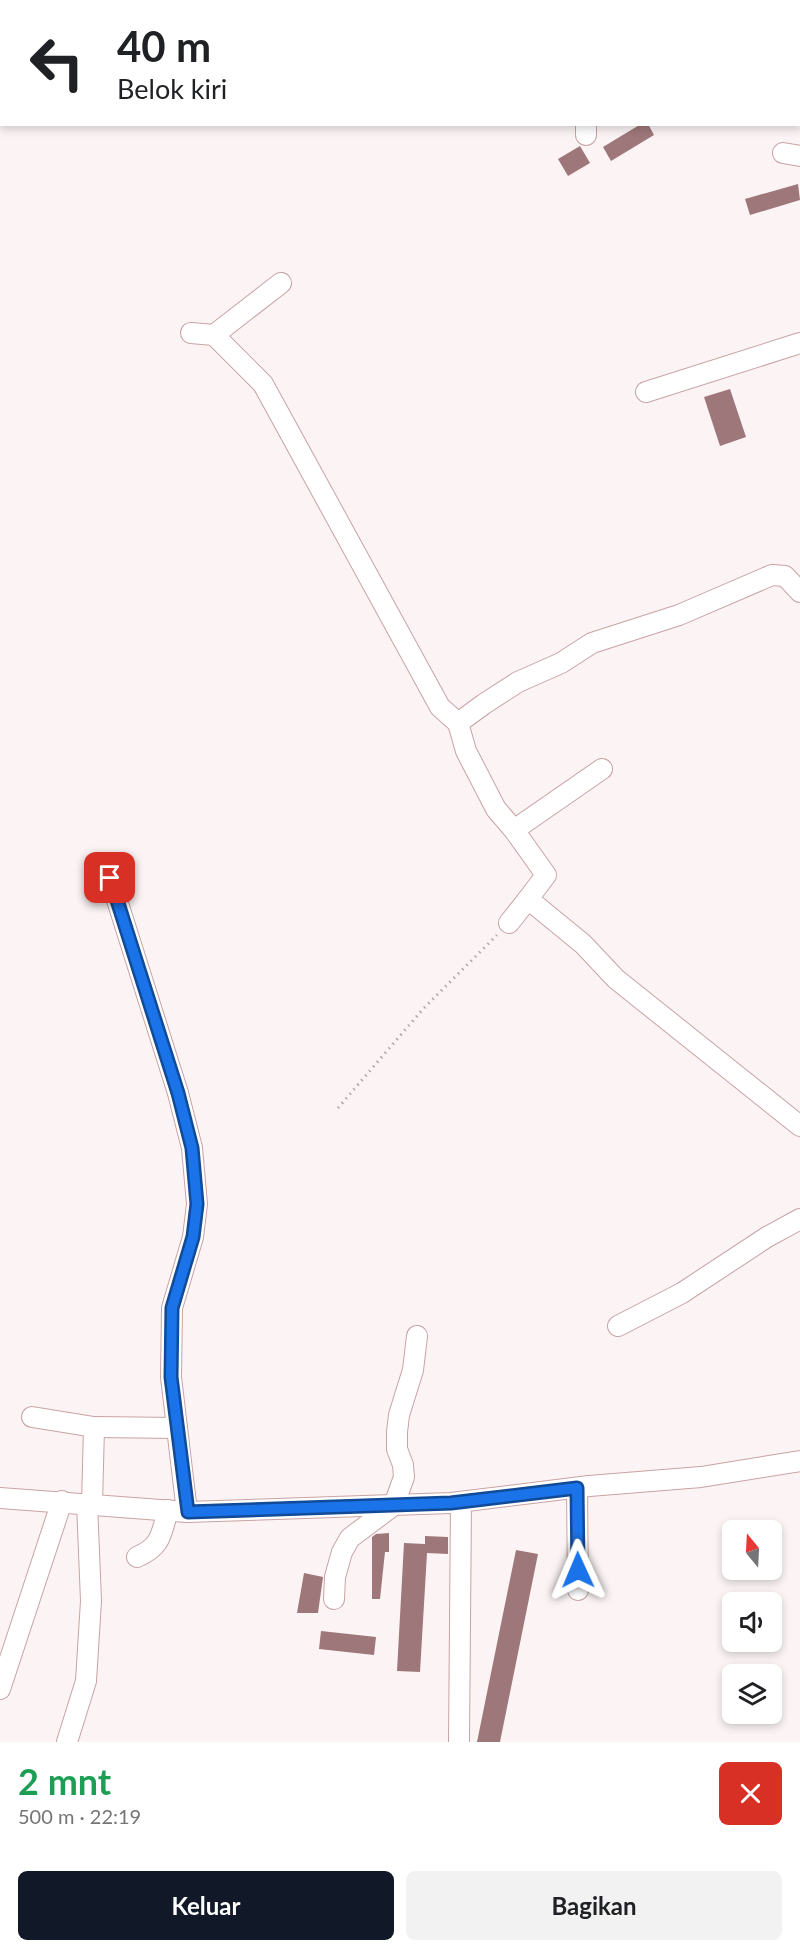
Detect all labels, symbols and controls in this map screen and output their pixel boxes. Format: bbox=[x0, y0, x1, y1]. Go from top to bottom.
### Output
text: 40 m bbox=[117, 21, 211, 71]
icon: left bbox=[18, 24, 96, 102]
text: Belok kiri bbox=[117, 72, 227, 105]
pin bbox=[84, 852, 135, 903]
icon: arrive bbox=[93, 861, 126, 894]
north arrow bbox=[722, 1520, 782, 1580]
map controls bbox=[722, 1520, 782, 1724]
position arrow bbox=[546, 1538, 610, 1602]
button: sound bbox=[722, 1592, 782, 1652]
button: layers bbox=[722, 1664, 782, 1724]
text: 2 mnt bbox=[18, 1759, 111, 1803]
button: close bbox=[719, 1762, 782, 1825]
text: 500 m · 22:19 bbox=[18, 1804, 141, 1828]
button: Keluar bbox=[18, 1871, 394, 1940]
button: Bagikan bbox=[406, 1871, 782, 1940]

